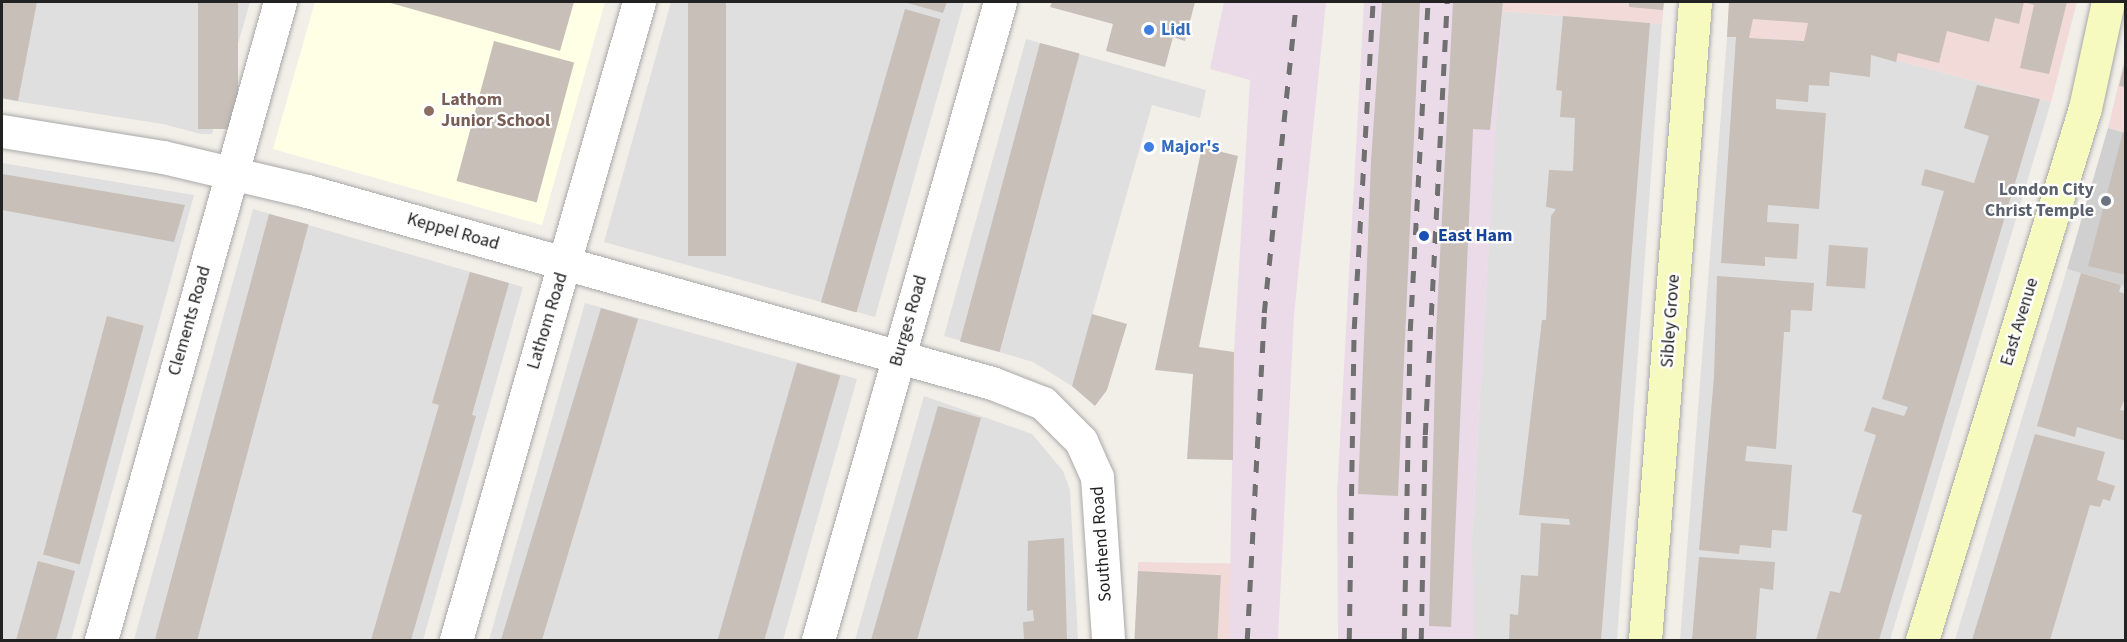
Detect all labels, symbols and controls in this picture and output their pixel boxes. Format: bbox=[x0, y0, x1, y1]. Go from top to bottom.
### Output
place label: Lidl bbox=[1161, 19, 1191, 41]
marker: Lidl bbox=[1142, 23, 1156, 37]
place label: Lathom Junior School bbox=[441, 90, 550, 132]
marker: Lathom Junior School bbox=[422, 104, 436, 118]
place label: Major's bbox=[1161, 136, 1219, 158]
marker: Major's bbox=[1142, 140, 1156, 154]
place label: London City Christ Temple bbox=[1985, 180, 2094, 222]
marker: London City Christ Temple bbox=[2099, 194, 2113, 208]
street label: Keppel Road bbox=[404, 209, 502, 255]
place label: East Ham bbox=[1438, 225, 1513, 247]
marker: East Ham bbox=[1415, 227, 1433, 245]
street label: Clements Road bbox=[164, 264, 216, 378]
street label: Lathom Road bbox=[523, 270, 573, 372]
street label: Burges Road bbox=[886, 273, 932, 369]
street label: Sibley Grove bbox=[1657, 273, 1685, 369]
street label: East Avenue bbox=[1996, 275, 2044, 369]
street label: Southend Road bbox=[1087, 485, 1117, 603]

